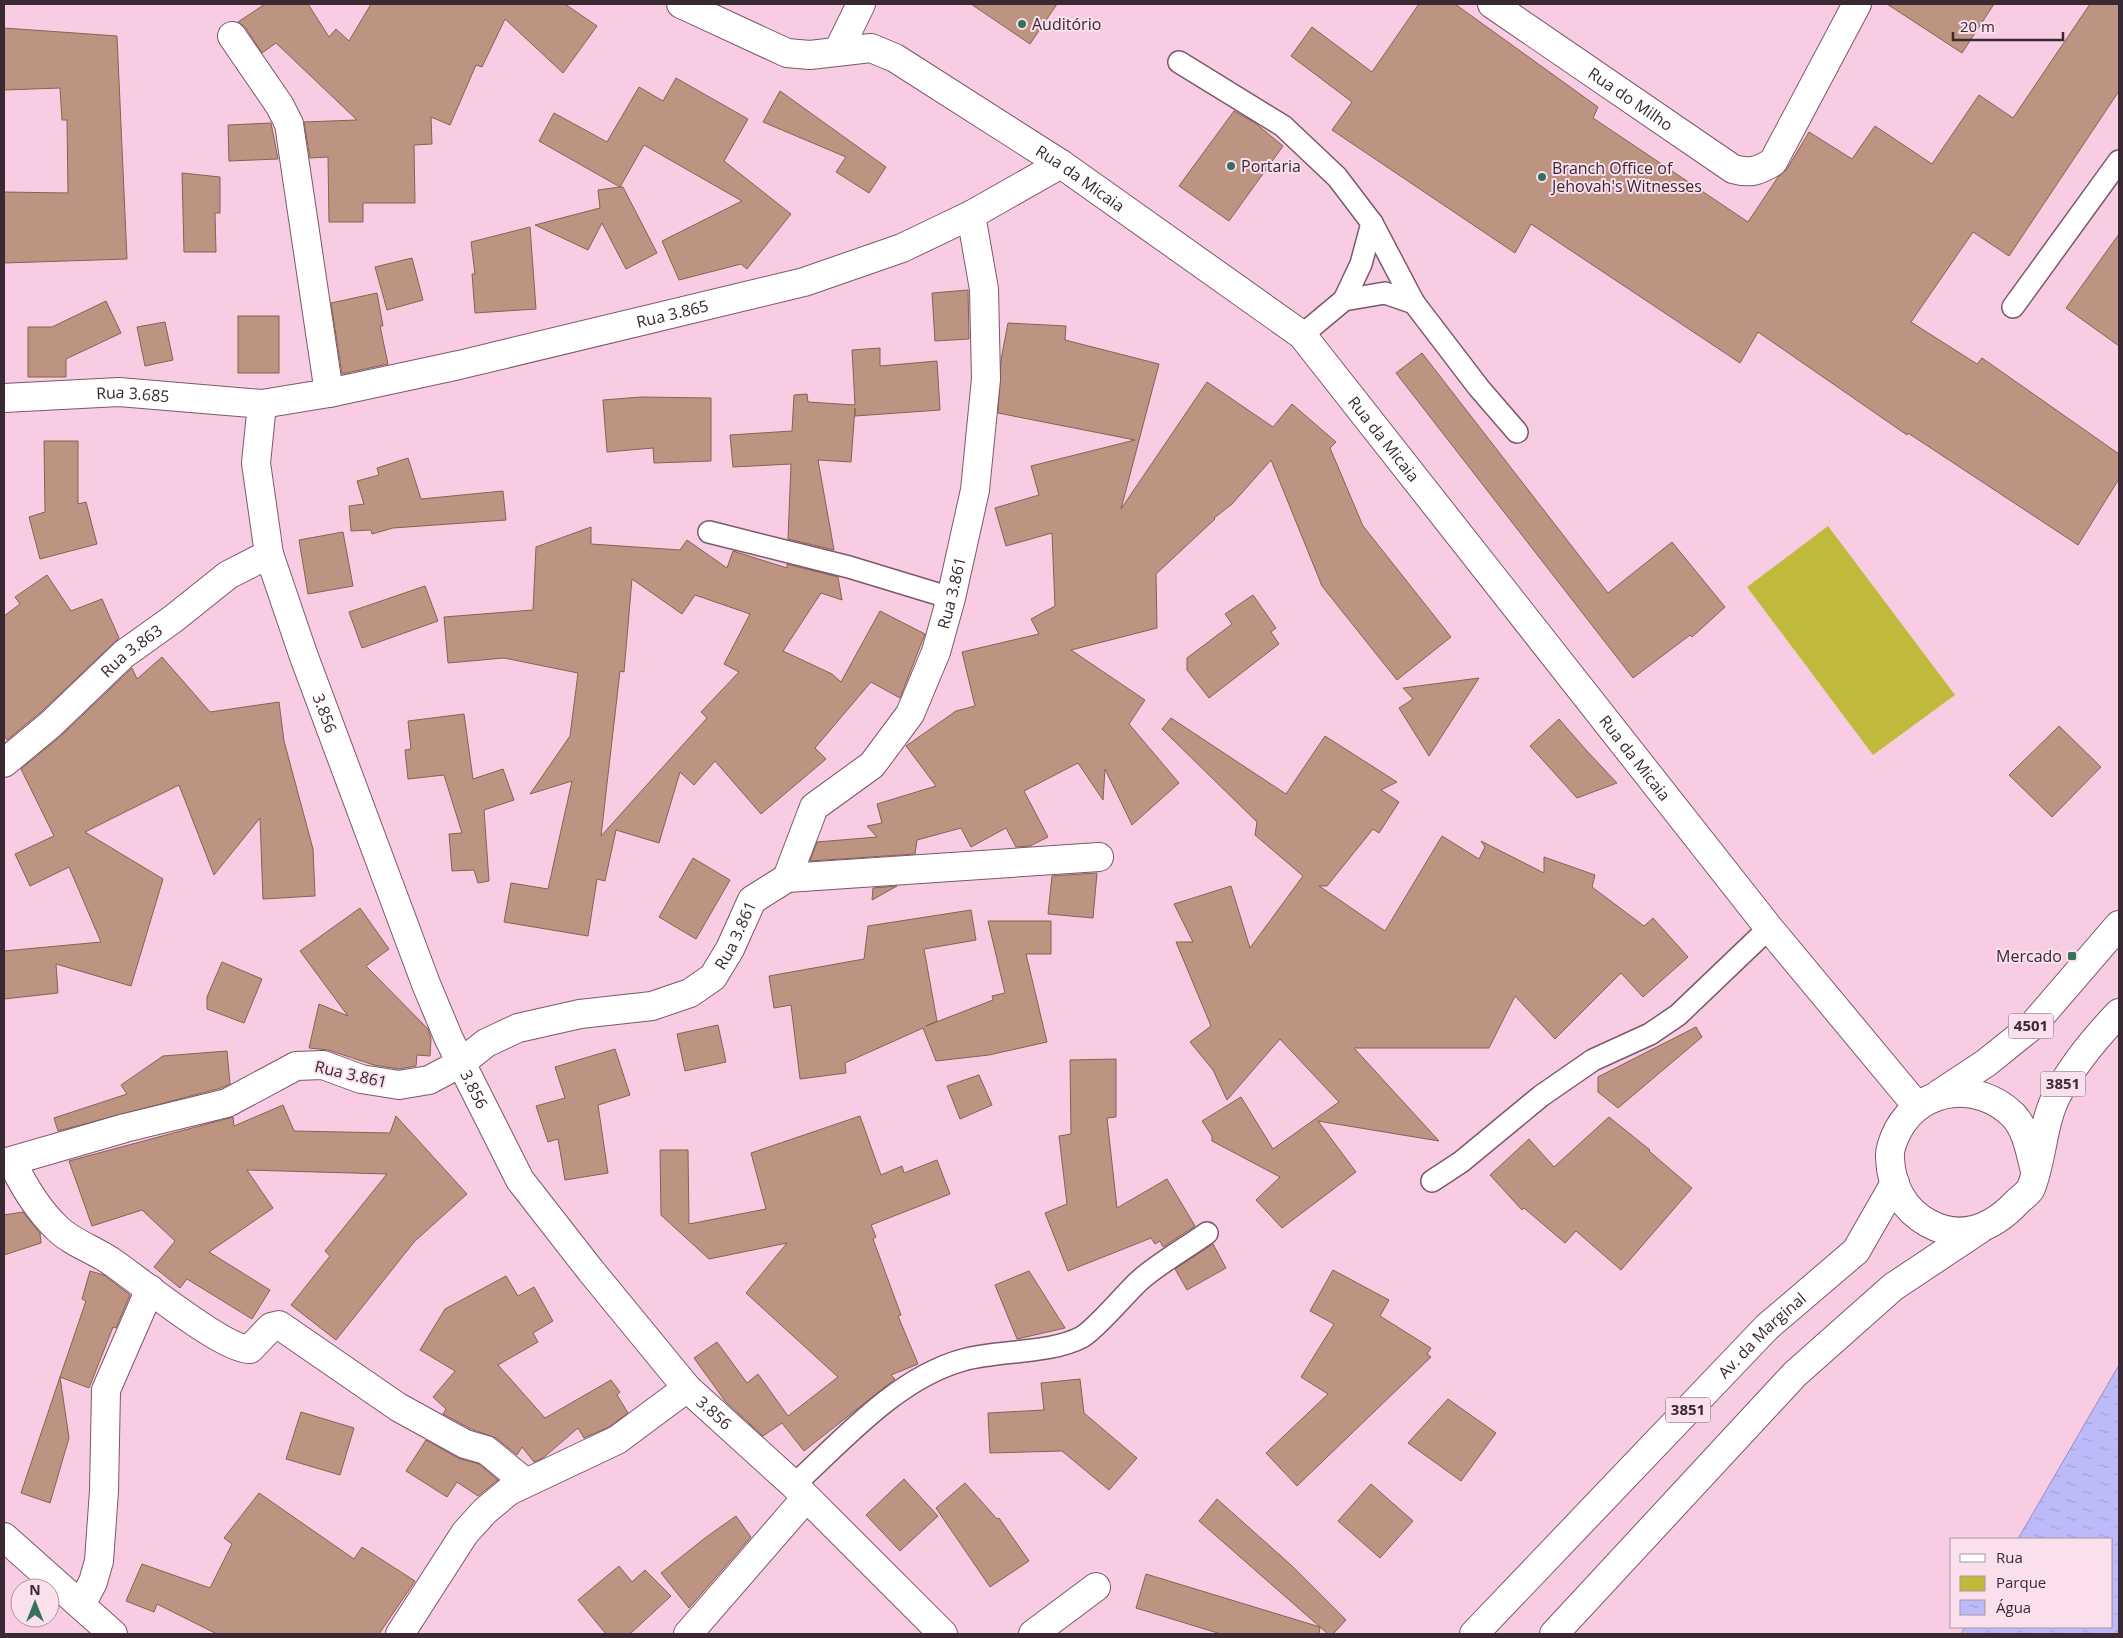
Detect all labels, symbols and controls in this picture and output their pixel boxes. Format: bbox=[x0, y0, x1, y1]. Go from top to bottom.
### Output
scale bar bbox=[1953, 10, 2063, 42]
place label: Auditório bbox=[1032, 13, 1101, 35]
text: 20 m bbox=[1960, 16, 1995, 36]
marker: Auditório bbox=[1016, 18, 1028, 30]
street label: Rua do Milho bbox=[1584, 62, 1677, 136]
street label: Rua da Micaia bbox=[1031, 140, 1129, 217]
place label: Portaria bbox=[1241, 155, 1301, 177]
place label: Branch Office of Jehovah's Witnesses bbox=[1550, 157, 1702, 197]
marker: Portaria bbox=[1225, 160, 1237, 172]
marker: Branch Office of Jehovah's Witnesses bbox=[1536, 171, 1548, 183]
street label: Rua 3.865 bbox=[634, 294, 711, 333]
street label: Rua 3.685 bbox=[96, 381, 170, 407]
street label: Rua da Micaia bbox=[1343, 391, 1425, 486]
street label: Rua 3.861 bbox=[932, 555, 971, 631]
street label: Rua 3.863 bbox=[95, 619, 167, 682]
street label: 3.856 bbox=[308, 690, 342, 736]
street label: Rua da Micaia bbox=[1594, 710, 1676, 805]
street label: Rua 3.861 bbox=[709, 897, 761, 974]
place label: Mercado bbox=[1996, 945, 2062, 967]
marker: Mercado bbox=[2066, 950, 2078, 962]
road number: 4501 bbox=[2008, 1014, 2054, 1038]
street label: Rua 3.861 bbox=[313, 1055, 389, 1093]
street label: 3.856 bbox=[455, 1066, 493, 1113]
road number: 3851 bbox=[2040, 1072, 2086, 1096]
street label: Av. da Marginal bbox=[1713, 1288, 1811, 1383]
street label: 3.856 bbox=[692, 1391, 737, 1435]
road number: 3851 bbox=[1666, 1398, 1710, 1422]
legend bbox=[1950, 1538, 2113, 1628]
text: Rua bbox=[1996, 1547, 2023, 1567]
text: Parque bbox=[1996, 1572, 2046, 1592]
north arrow bbox=[10, 1578, 60, 1628]
text: N bbox=[29, 1580, 41, 1599]
text: Água bbox=[1996, 1597, 2031, 1617]

